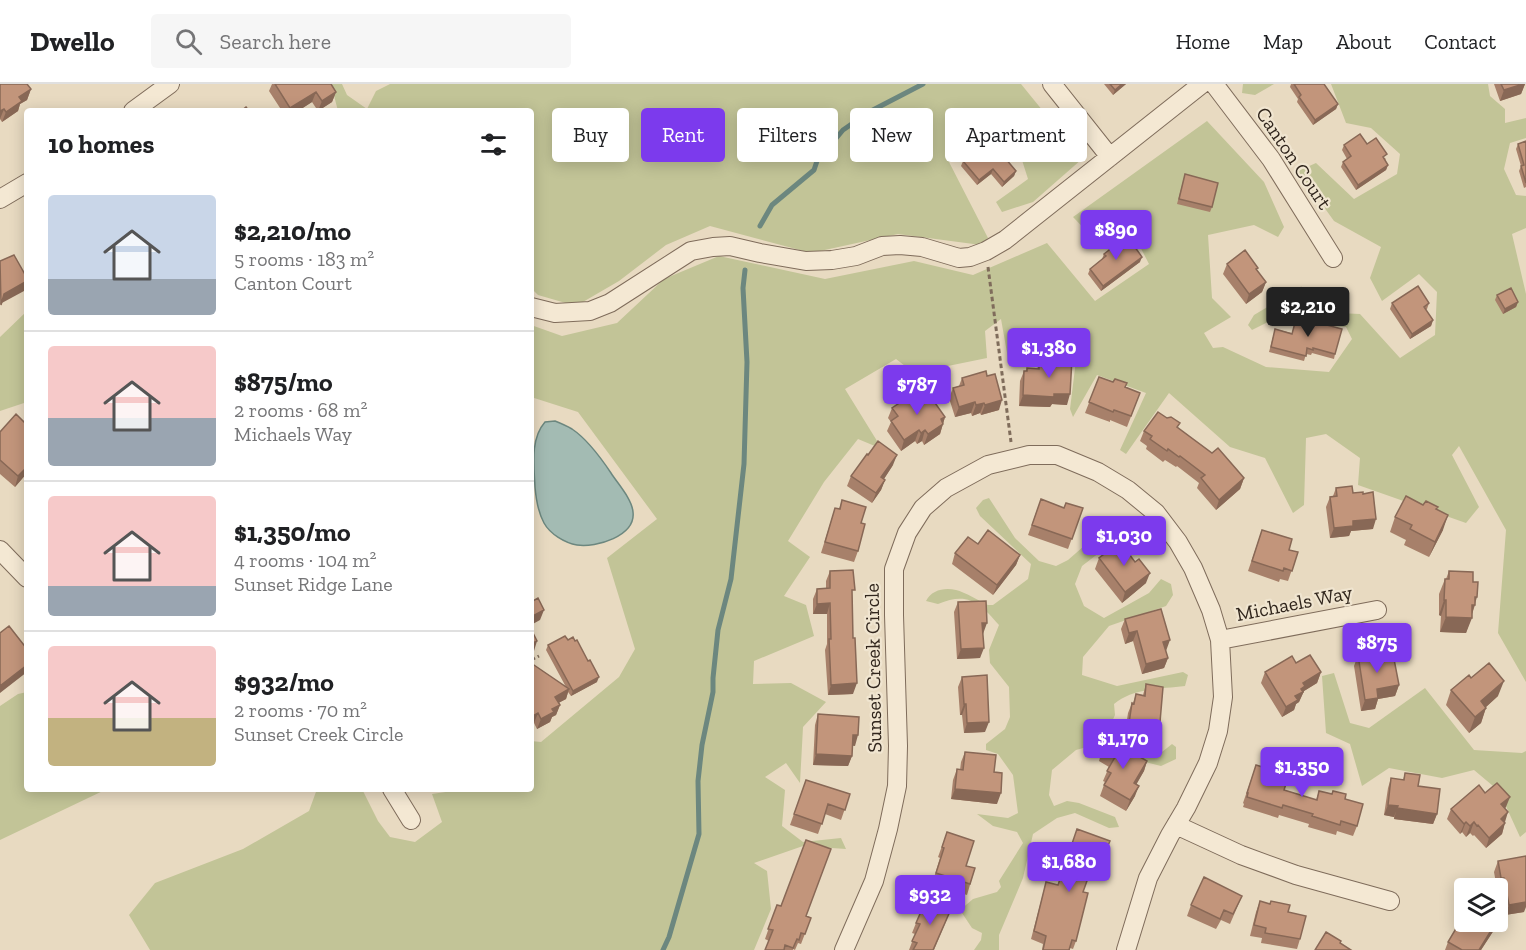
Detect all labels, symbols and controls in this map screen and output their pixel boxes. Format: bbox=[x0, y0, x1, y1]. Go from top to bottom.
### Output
search box bbox=[151, 14, 571, 68]
text: Dwello bbox=[30, 25, 115, 58]
icon: search bbox=[172, 25, 205, 58]
text: Search here bbox=[220, 28, 331, 55]
text: Home bbox=[1176, 29, 1230, 54]
text: Map bbox=[1263, 29, 1303, 54]
text: About bbox=[1336, 29, 1391, 54]
text: Contact bbox=[1424, 29, 1496, 54]
street label: Canton Court bbox=[1251, 102, 1337, 214]
chip: Buy bbox=[552, 108, 629, 162]
chip: Rent bbox=[641, 108, 725, 162]
chip: Filters bbox=[737, 108, 838, 162]
chip: New bbox=[850, 108, 933, 162]
chip: Apartment bbox=[945, 108, 1087, 162]
text: 10 homes bbox=[48, 128, 154, 160]
icon: filters bbox=[477, 128, 510, 161]
pin: $890 bbox=[1080, 210, 1152, 261]
text: $2,210/mo bbox=[234, 215, 351, 247]
text: $890 bbox=[1095, 217, 1137, 241]
icon: home bbox=[96, 219, 168, 291]
text: 5 rooms · 183 m² bbox=[234, 247, 374, 271]
text: Canton Court bbox=[234, 271, 352, 295]
pin: $2,210 bbox=[1259, 287, 1357, 338]
text: $2,210 bbox=[1280, 294, 1336, 318]
pin: $1,380 bbox=[1000, 328, 1098, 379]
text: $1,380 bbox=[1021, 335, 1077, 359]
pin: $787 bbox=[881, 365, 953, 416]
text: $875/mo bbox=[234, 366, 333, 398]
icon: home bbox=[96, 370, 168, 442]
text: $787 bbox=[897, 372, 937, 396]
text: 2 rooms · 68 m² bbox=[234, 398, 367, 422]
text: Michaels Way bbox=[234, 422, 352, 446]
text: $1,350/mo bbox=[234, 516, 351, 548]
pin: $1,030 bbox=[1075, 516, 1173, 567]
icon: home bbox=[96, 520, 168, 592]
text: $1,030 bbox=[1096, 523, 1152, 547]
text: 4 rooms · 104 m² bbox=[234, 548, 376, 572]
text: Sunset Ridge Lane bbox=[234, 572, 393, 596]
street label: Michaels Way bbox=[1234, 580, 1355, 626]
street label: Sunset Creek Circle bbox=[860, 583, 886, 753]
pin: $875 bbox=[1341, 623, 1413, 674]
text: $875 bbox=[1357, 630, 1397, 654]
text: $932/mo bbox=[234, 666, 334, 698]
icon: home bbox=[96, 670, 168, 742]
text: 2 rooms · 70 m² bbox=[234, 698, 367, 722]
pin: $1,170 bbox=[1074, 719, 1172, 770]
text: Sunset Creek Circle bbox=[234, 722, 403, 746]
text: $1,170 bbox=[1097, 726, 1149, 750]
pin: $1,350 bbox=[1253, 747, 1351, 798]
text: $1,350 bbox=[1275, 754, 1329, 778]
pin: $1,680 bbox=[1020, 842, 1118, 893]
text: $1,680 bbox=[1041, 849, 1097, 873]
pin: $932 bbox=[894, 875, 966, 926]
map controls bbox=[1454, 878, 1508, 932]
button: layers bbox=[1454, 878, 1508, 932]
text: $932 bbox=[909, 882, 951, 906]

